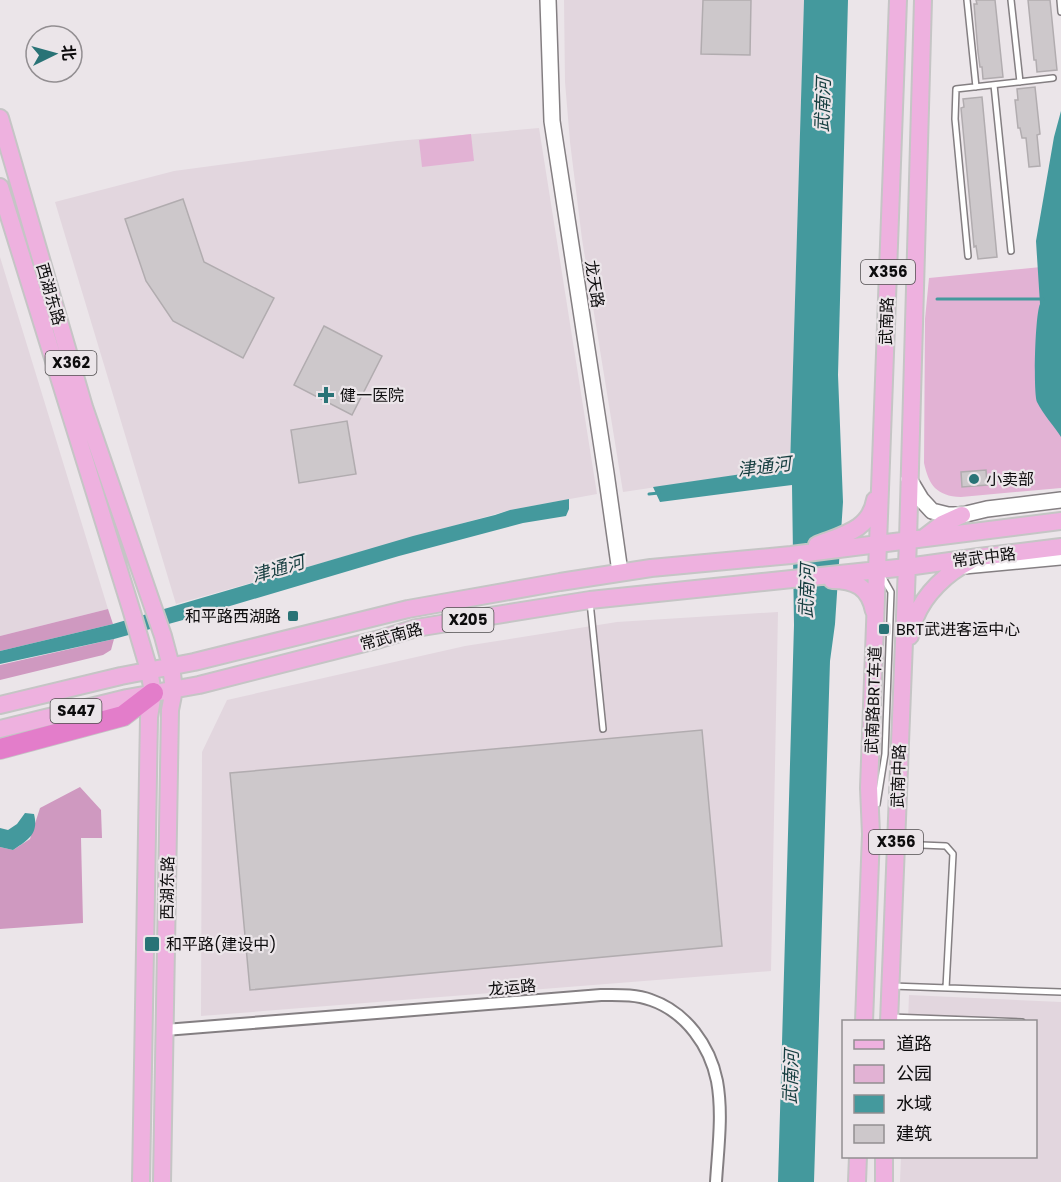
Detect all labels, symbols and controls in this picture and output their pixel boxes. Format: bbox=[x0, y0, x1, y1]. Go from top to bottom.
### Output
north arrow bbox=[24, 24, 84, 84]
text: 北 bbox=[56, 44, 81, 62]
water label: 武南河 bbox=[809, 75, 836, 132]
street label: 龙天路 bbox=[579, 259, 610, 310]
street label: 西湖东路 bbox=[31, 260, 70, 328]
road number: X356 bbox=[861, 260, 915, 284]
street label: 武南路 bbox=[874, 297, 899, 345]
road number: X362 bbox=[46, 351, 97, 375]
place label: 健一医院 bbox=[340, 384, 404, 407]
marker: 健一医院 bbox=[317, 386, 335, 404]
water label: 津通河 bbox=[736, 450, 795, 482]
place label: 小卖部 bbox=[986, 468, 1034, 491]
marker: 小卖部 bbox=[967, 472, 981, 486]
street label: 常武中路 bbox=[951, 542, 1017, 573]
water label: 津通河 bbox=[248, 548, 310, 588]
water label: 武南河 bbox=[793, 561, 820, 618]
place label: 和平路西湖路 bbox=[185, 605, 281, 628]
road number: X205 bbox=[442, 608, 494, 632]
marker: 和平路西湖路 bbox=[286, 609, 300, 623]
street label: 常武南路 bbox=[357, 617, 425, 656]
place label: BRT武进客运中心 bbox=[896, 618, 1020, 641]
marker: BRT武进客运中心 bbox=[877, 622, 891, 636]
street label: 武南路BRT车道 bbox=[860, 646, 887, 754]
road number: S447 bbox=[50, 699, 101, 723]
street label: 武南中路 bbox=[886, 744, 911, 808]
road number: X356 bbox=[869, 830, 923, 854]
street label: 西湖东路 bbox=[155, 856, 180, 920]
place label: 和平路(建设中) bbox=[166, 933, 277, 956]
marker: 和平路(建设中) bbox=[143, 935, 161, 953]
street label: 龙运路 bbox=[487, 974, 537, 1001]
legend bbox=[842, 1020, 1037, 1158]
text: 道路 bbox=[896, 1031, 932, 1056]
water label: 武南河 bbox=[777, 1047, 804, 1104]
text: 公园 bbox=[896, 1061, 932, 1086]
text: 水域 bbox=[896, 1091, 932, 1116]
text: 建筑 bbox=[896, 1121, 932, 1146]

